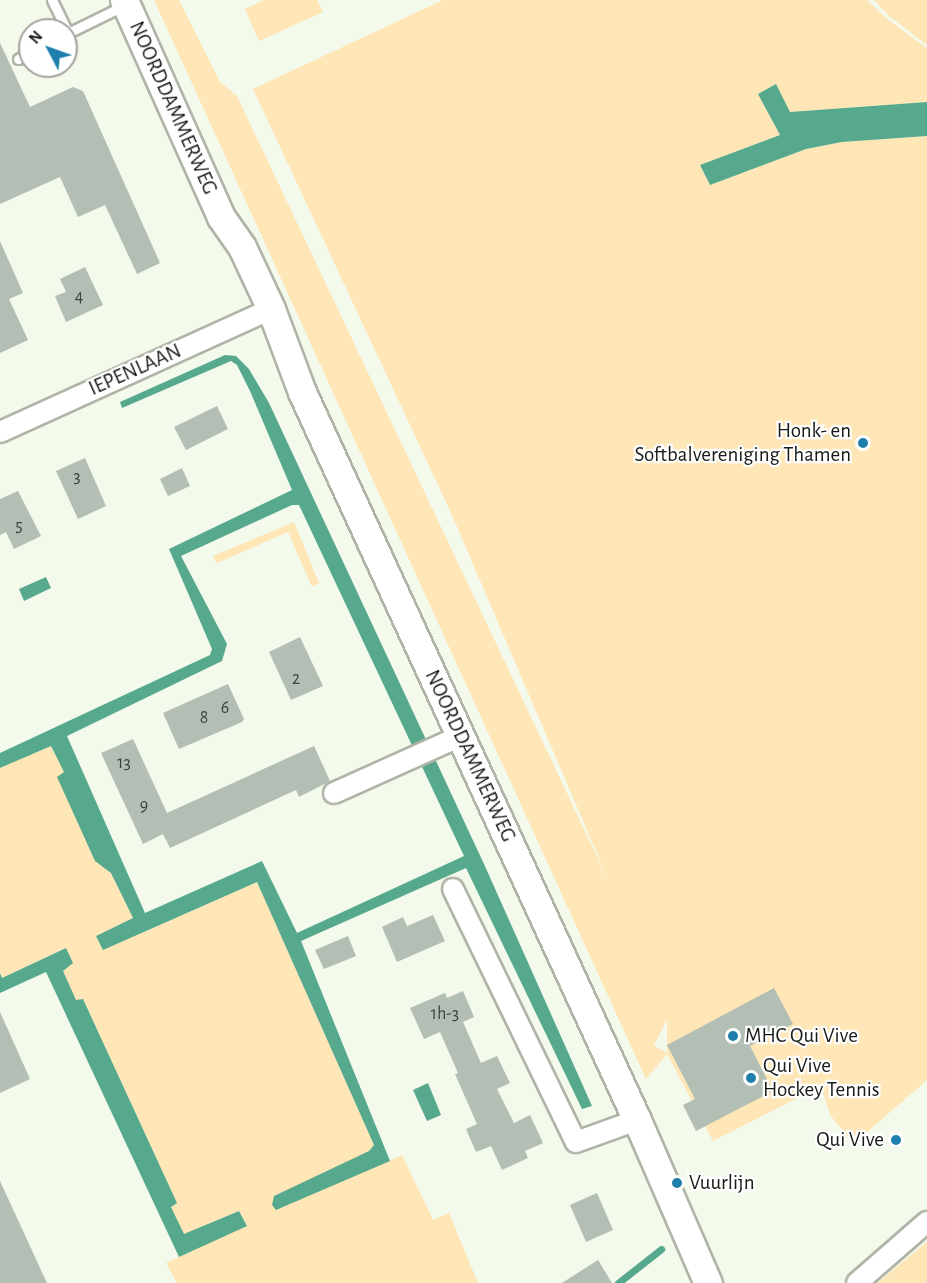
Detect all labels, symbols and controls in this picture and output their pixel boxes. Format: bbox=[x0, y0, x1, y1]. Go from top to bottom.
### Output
north arrow bbox=[18, 18, 78, 78]
street label: NOORDDAMMERWEG bbox=[123, 18, 223, 198]
text: N bbox=[26, 28, 46, 47]
house number: 4 bbox=[75, 286, 83, 308]
street label: IEPENLAAN bbox=[85, 338, 185, 402]
place label: Honk- en Softbalvereniging Thamen bbox=[634, 418, 851, 468]
marker: Honk- en Softbalvereniging Thamen bbox=[856, 436, 870, 450]
house number: 3 bbox=[73, 466, 81, 488]
house number: 5 bbox=[15, 515, 23, 537]
street label: NOORDDAMMERWEG bbox=[419, 666, 521, 846]
house number: 2 bbox=[292, 668, 300, 690]
house number: 6 bbox=[221, 697, 229, 719]
house number: 8 bbox=[200, 707, 208, 729]
house number: 13 bbox=[117, 752, 131, 774]
house number: 9 bbox=[140, 795, 148, 817]
house number: 1h-3 bbox=[431, 1003, 459, 1025]
place label: MHC Qui Vive bbox=[745, 1023, 858, 1049]
marker: MHC Qui Vive bbox=[726, 1029, 740, 1043]
place label: Qui Vive Hockey Tennis bbox=[763, 1053, 880, 1103]
marker: Qui Vive Hockey Tennis bbox=[744, 1071, 758, 1085]
place label: Qui Vive bbox=[816, 1127, 884, 1153]
marker: Qui Vive bbox=[889, 1133, 903, 1147]
place label: Vuurlijn bbox=[689, 1170, 754, 1196]
marker: Vuurlijn bbox=[670, 1176, 684, 1190]

